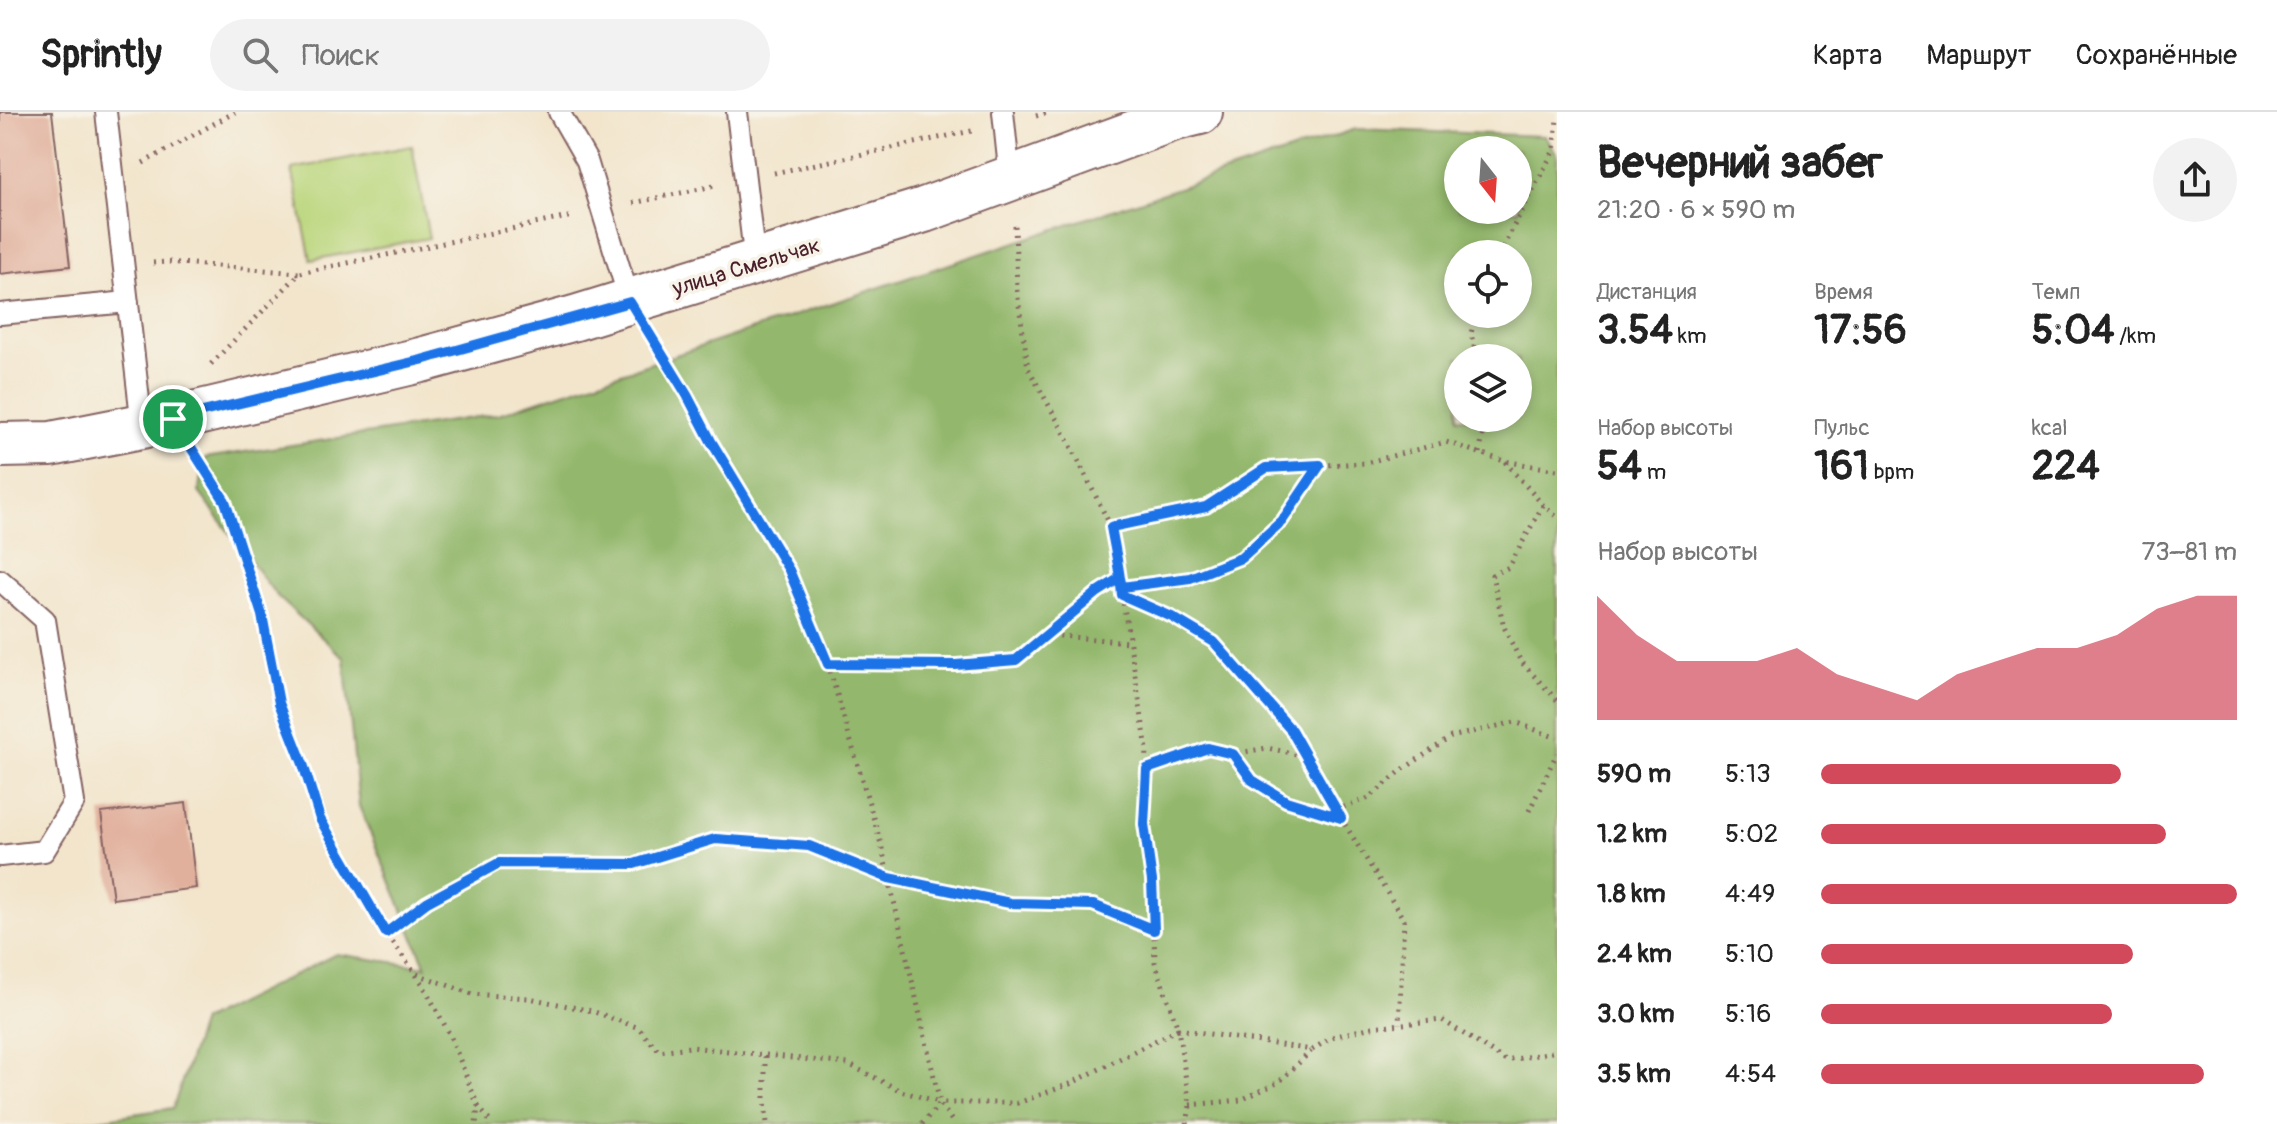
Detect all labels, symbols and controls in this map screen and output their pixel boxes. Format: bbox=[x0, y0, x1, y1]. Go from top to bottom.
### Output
search box bbox=[210, 19, 770, 91]
text: Sprintly bbox=[40, 31, 162, 79]
icon: search bbox=[238, 33, 282, 77]
text: Поиск bbox=[302, 37, 380, 74]
text: Карта bbox=[1813, 38, 1882, 73]
text: Маршрут bbox=[1926, 38, 2032, 73]
text: Сохранённые bbox=[2076, 38, 2237, 73]
north arrow bbox=[1444, 136, 1532, 224]
map controls bbox=[1444, 136, 1532, 432]
text: Вечерний забег bbox=[1597, 136, 1883, 191]
button: share bbox=[2153, 138, 2237, 222]
text: 21:20 · 6 × 590 m bbox=[1597, 194, 1795, 226]
street label: улица Смельчак bbox=[668, 231, 823, 303]
button: locate bbox=[1444, 240, 1532, 328]
text: Дистанция bbox=[1597, 278, 1697, 306]
text: Время bbox=[1814, 278, 1873, 306]
text: Темп bbox=[2032, 278, 2080, 306]
text: 3.54 bbox=[1597, 306, 1673, 355]
text: 17:56 bbox=[1814, 306, 1907, 355]
text: 5:04 bbox=[2032, 306, 2115, 355]
text: km bbox=[1673, 322, 1706, 350]
text: /km bbox=[2115, 322, 2156, 350]
button: layers bbox=[1444, 344, 1532, 432]
pin bbox=[139, 385, 207, 453]
icon: arrive bbox=[151, 397, 195, 441]
text: Набор высоты bbox=[1597, 414, 1733, 442]
text: Пульс bbox=[1814, 414, 1870, 442]
text: kcal bbox=[2032, 414, 2067, 442]
text: 54 bbox=[1597, 442, 1642, 491]
text: 161 bbox=[1814, 442, 1869, 491]
text: 224 bbox=[2032, 442, 2100, 491]
text: m bbox=[1642, 458, 1666, 486]
text: bpm bbox=[1869, 458, 1914, 486]
text: Набор высоты bbox=[1597, 536, 1758, 568]
text: 73–81 m bbox=[2141, 536, 2237, 568]
text: 590 m bbox=[1597, 758, 1671, 790]
text: 5:13 bbox=[1725, 758, 1771, 790]
text: 1.2 km bbox=[1597, 818, 1667, 850]
text: 5:02 bbox=[1725, 818, 1778, 850]
text: 1.8 km bbox=[1597, 878, 1666, 910]
text: 4:49 bbox=[1725, 878, 1776, 910]
text: 2.4 km bbox=[1597, 938, 1672, 970]
text: 5:10 bbox=[1725, 938, 1774, 970]
text: 3.0 km bbox=[1597, 998, 1675, 1030]
text: 5:16 bbox=[1725, 998, 1771, 1030]
text: 3.5 km bbox=[1597, 1058, 1671, 1090]
text: 4:54 bbox=[1725, 1058, 1776, 1090]

